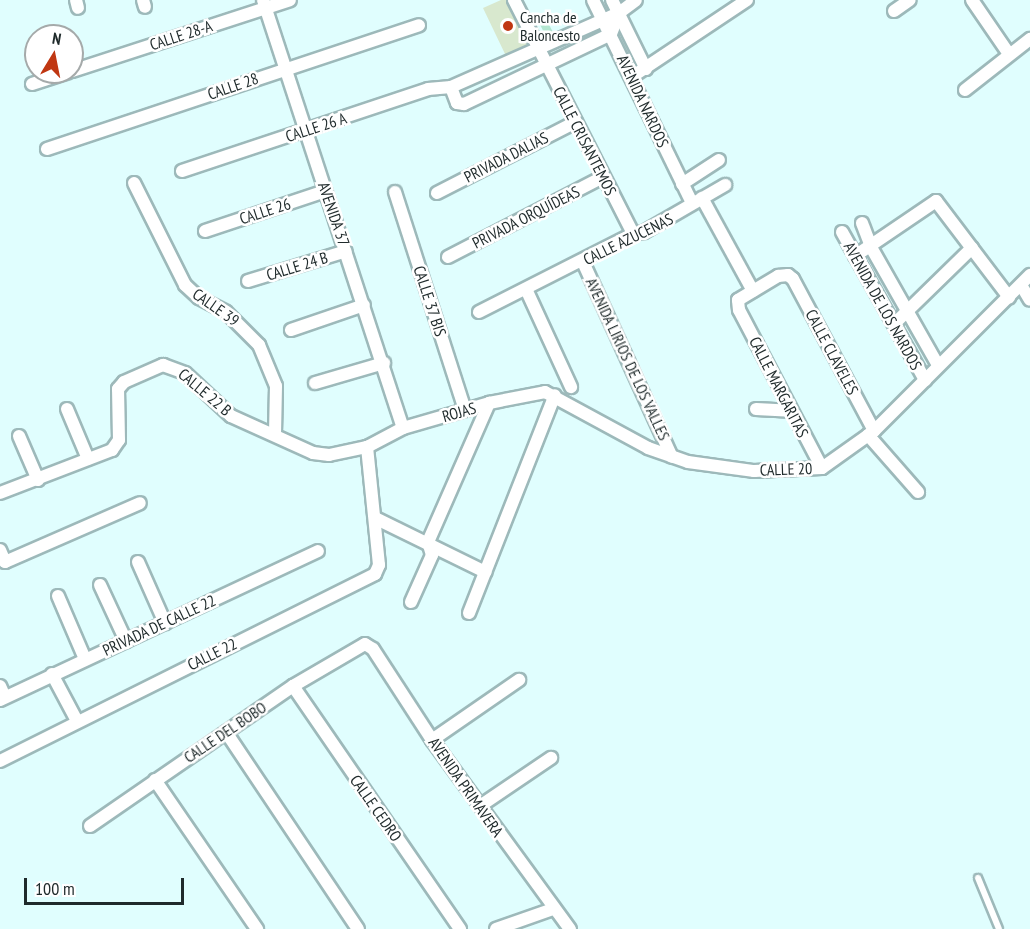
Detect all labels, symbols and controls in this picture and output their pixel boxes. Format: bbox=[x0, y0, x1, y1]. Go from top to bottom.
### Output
place label: Cancha de Baloncesto bbox=[520, 7, 580, 45]
street label: CALLE 28-A bbox=[147, 16, 215, 54]
marker: Cancha de Baloncesto bbox=[501, 19, 515, 33]
north arrow bbox=[24, 24, 84, 84]
text: N bbox=[51, 28, 63, 49]
street label: AVENIDA NARDOS bbox=[613, 51, 673, 151]
street label: CALLE 28 bbox=[205, 68, 261, 104]
street label: CALLE CRISANTEMOS bbox=[549, 83, 621, 199]
street label: CALLE 26 A bbox=[283, 108, 349, 146]
street label: PRIVADA DALIAS bbox=[460, 127, 552, 187]
street label: AVENIDA 37 bbox=[314, 179, 354, 249]
street label: PRIVADA ORQUÍDEAS bbox=[469, 182, 583, 252]
street label: CALLE 26 bbox=[237, 194, 293, 228]
street label: CALLE AZUCENAS bbox=[580, 209, 676, 269]
street label: AVENIDA DE LOS NARDOS bbox=[840, 238, 926, 374]
street label: CALLE 24 B bbox=[264, 248, 330, 284]
street label: CALLE 37 BIS bbox=[409, 263, 451, 339]
street label: AVENIDA LIRIOS DE LOS VALLES bbox=[582, 274, 674, 444]
street label: CALLE 39 bbox=[189, 284, 243, 330]
street label: CALLE CLAVELES bbox=[802, 306, 862, 398]
street label: CALLE MARGARITAS bbox=[745, 333, 813, 441]
street label: CALLE 22 B bbox=[175, 364, 235, 420]
street label: ROJAS bbox=[440, 398, 478, 426]
street label: CALLE 20 bbox=[759, 458, 813, 480]
street label: PRIVADA DE CALLE 22 bbox=[99, 590, 219, 660]
street label: CALLE 22 bbox=[184, 634, 240, 674]
street label: CALLE DEL BOBO bbox=[180, 697, 270, 767]
street label: AVENIDA PRIMAVERA bbox=[424, 733, 508, 841]
street label: CALLE CEDRO bbox=[346, 771, 406, 845]
scale bar bbox=[27, 866, 188, 904]
text: 100 m bbox=[35, 877, 75, 900]

